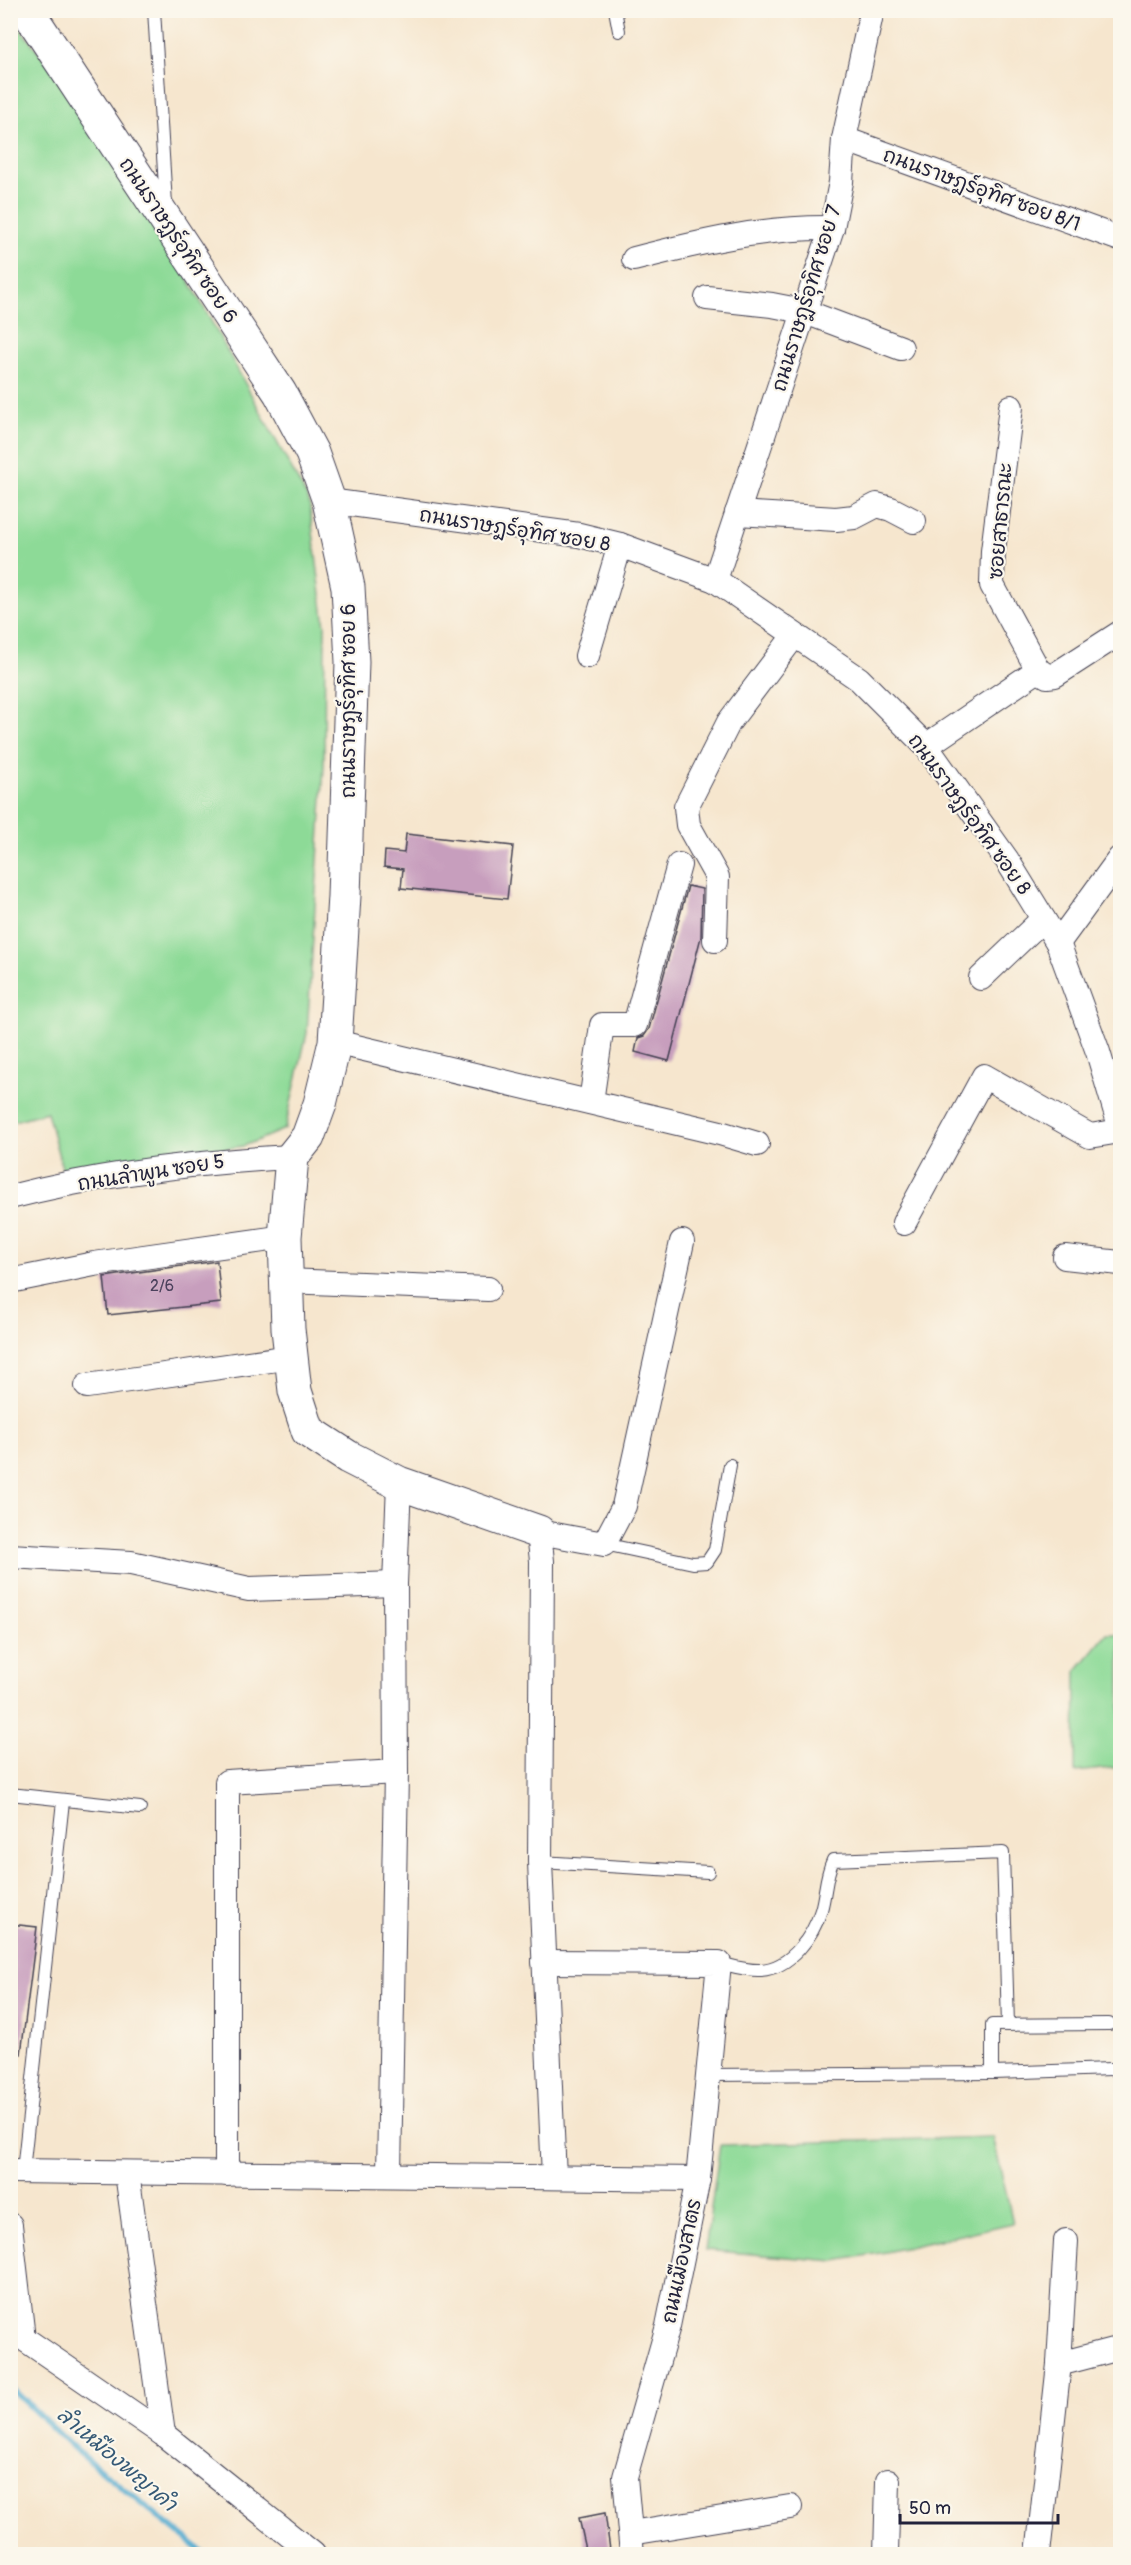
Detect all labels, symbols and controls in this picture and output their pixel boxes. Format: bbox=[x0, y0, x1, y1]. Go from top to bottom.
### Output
street label: ถนนราษฎร์อุทิศ ซอย 8/1 bbox=[879, 141, 1084, 240]
street label: ถนนราษฎร์อุทิศ ซอย 6 bbox=[111, 152, 244, 330]
street label: ถนนราษฎร์อุทิศ ซอย 7 bbox=[765, 201, 850, 395]
street label: ซอยสาธารณะ bbox=[983, 462, 1018, 580]
street label: ถนนราษฎร์อุทิศ ซอย 8 bbox=[417, 501, 612, 560]
street label: ถนนราษฎร์อุทิศ ซอย 6 bbox=[335, 604, 364, 798]
street label: ถนนราษฎร์อุทิศ ซอย 8 bbox=[900, 728, 1037, 902]
street label: ถนนลำพูน ซอย 5 bbox=[76, 1148, 227, 1199]
house number: 2/6 bbox=[150, 1276, 174, 1296]
street label: ถนนเมืองสาตร bbox=[656, 2196, 707, 2326]
water label: ลำเหมืองพญาคำ bbox=[51, 2401, 184, 2519]
scale bar bbox=[900, 2487, 1058, 2525]
text: 50 m bbox=[909, 2497, 951, 2520]

